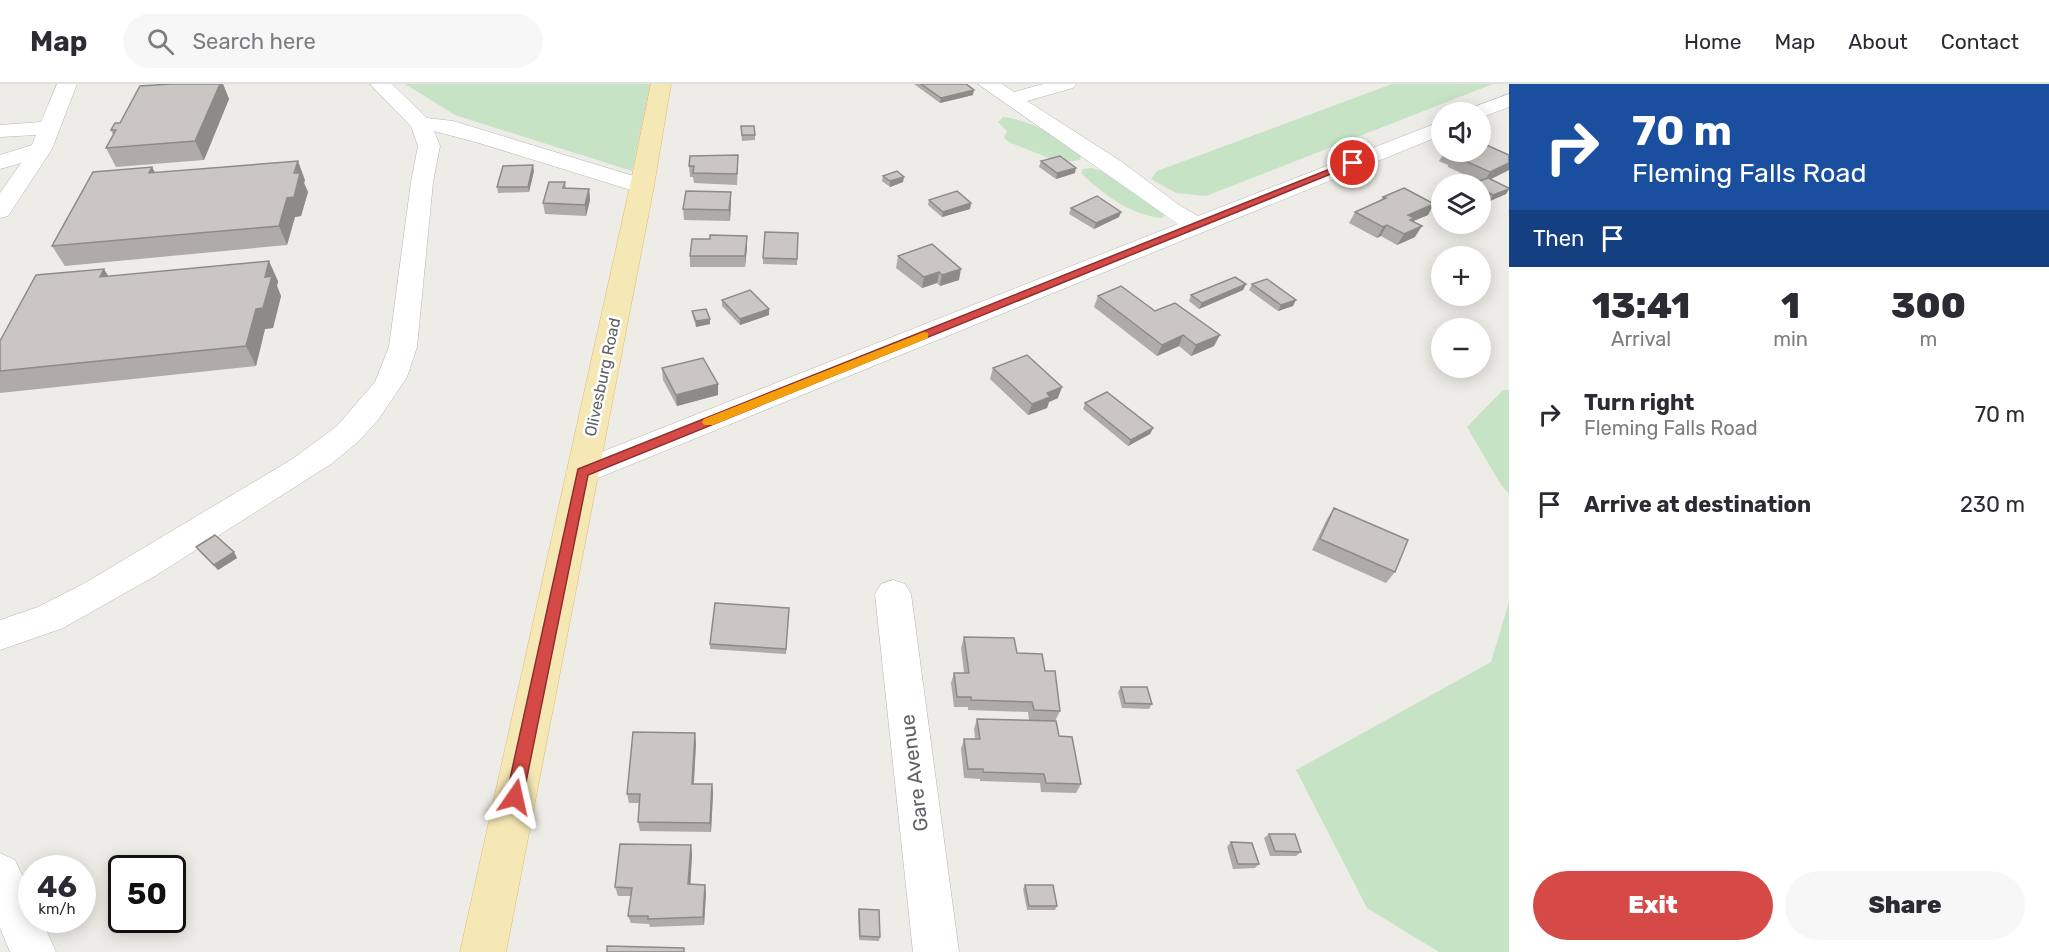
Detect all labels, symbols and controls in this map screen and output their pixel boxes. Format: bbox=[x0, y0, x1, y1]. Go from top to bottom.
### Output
search box bbox=[123, 14, 543, 68]
text: Map bbox=[30, 25, 87, 58]
icon: search bbox=[144, 25, 177, 58]
text: Search here bbox=[192, 28, 316, 55]
text: Home bbox=[1684, 29, 1741, 54]
text: Map bbox=[1774, 29, 1815, 54]
text: About bbox=[1848, 29, 1908, 54]
text: Contact bbox=[1941, 29, 2019, 54]
map controls bbox=[1431, 102, 1491, 378]
button: sound bbox=[1431, 102, 1491, 162]
text: 70 m bbox=[1632, 106, 1732, 156]
icon: right bbox=[1533, 108, 1611, 186]
pin bbox=[1327, 137, 1378, 188]
icon: arrive bbox=[1336, 146, 1369, 179]
text: Fleming Falls Road bbox=[1632, 157, 1866, 189]
button: layers bbox=[1431, 174, 1491, 234]
icon: arrive bbox=[1596, 222, 1629, 255]
text: Then bbox=[1533, 225, 1584, 252]
button: + bbox=[1431, 246, 1491, 306]
text: 13:41 bbox=[1592, 284, 1690, 327]
text: 1 bbox=[1781, 284, 1800, 327]
text: 300 bbox=[1891, 284, 1966, 327]
street label: Olivesburg Road bbox=[581, 316, 624, 438]
button: − bbox=[1431, 318, 1491, 378]
text: Arrival bbox=[1611, 327, 1671, 351]
text: min bbox=[1773, 327, 1808, 351]
text: m bbox=[1920, 327, 1937, 351]
text: Turn right bbox=[1584, 389, 1694, 416]
icon: right bbox=[1533, 398, 1566, 431]
text: 70 m bbox=[1975, 401, 2025, 428]
text: Fleming Falls Road bbox=[1584, 416, 1758, 440]
icon: arrive bbox=[1533, 488, 1566, 521]
text: Arrive at destination bbox=[1584, 491, 1811, 518]
text: 230 m bbox=[1960, 491, 2025, 518]
street label: Gare Avenue bbox=[895, 713, 933, 833]
position arrow bbox=[483, 765, 547, 829]
speed limit sign: 50 bbox=[108, 855, 186, 933]
text: 46 bbox=[37, 869, 77, 905]
button: Exit bbox=[1533, 871, 1773, 940]
button: Share bbox=[1785, 871, 2025, 940]
text: km/h bbox=[38, 900, 76, 918]

